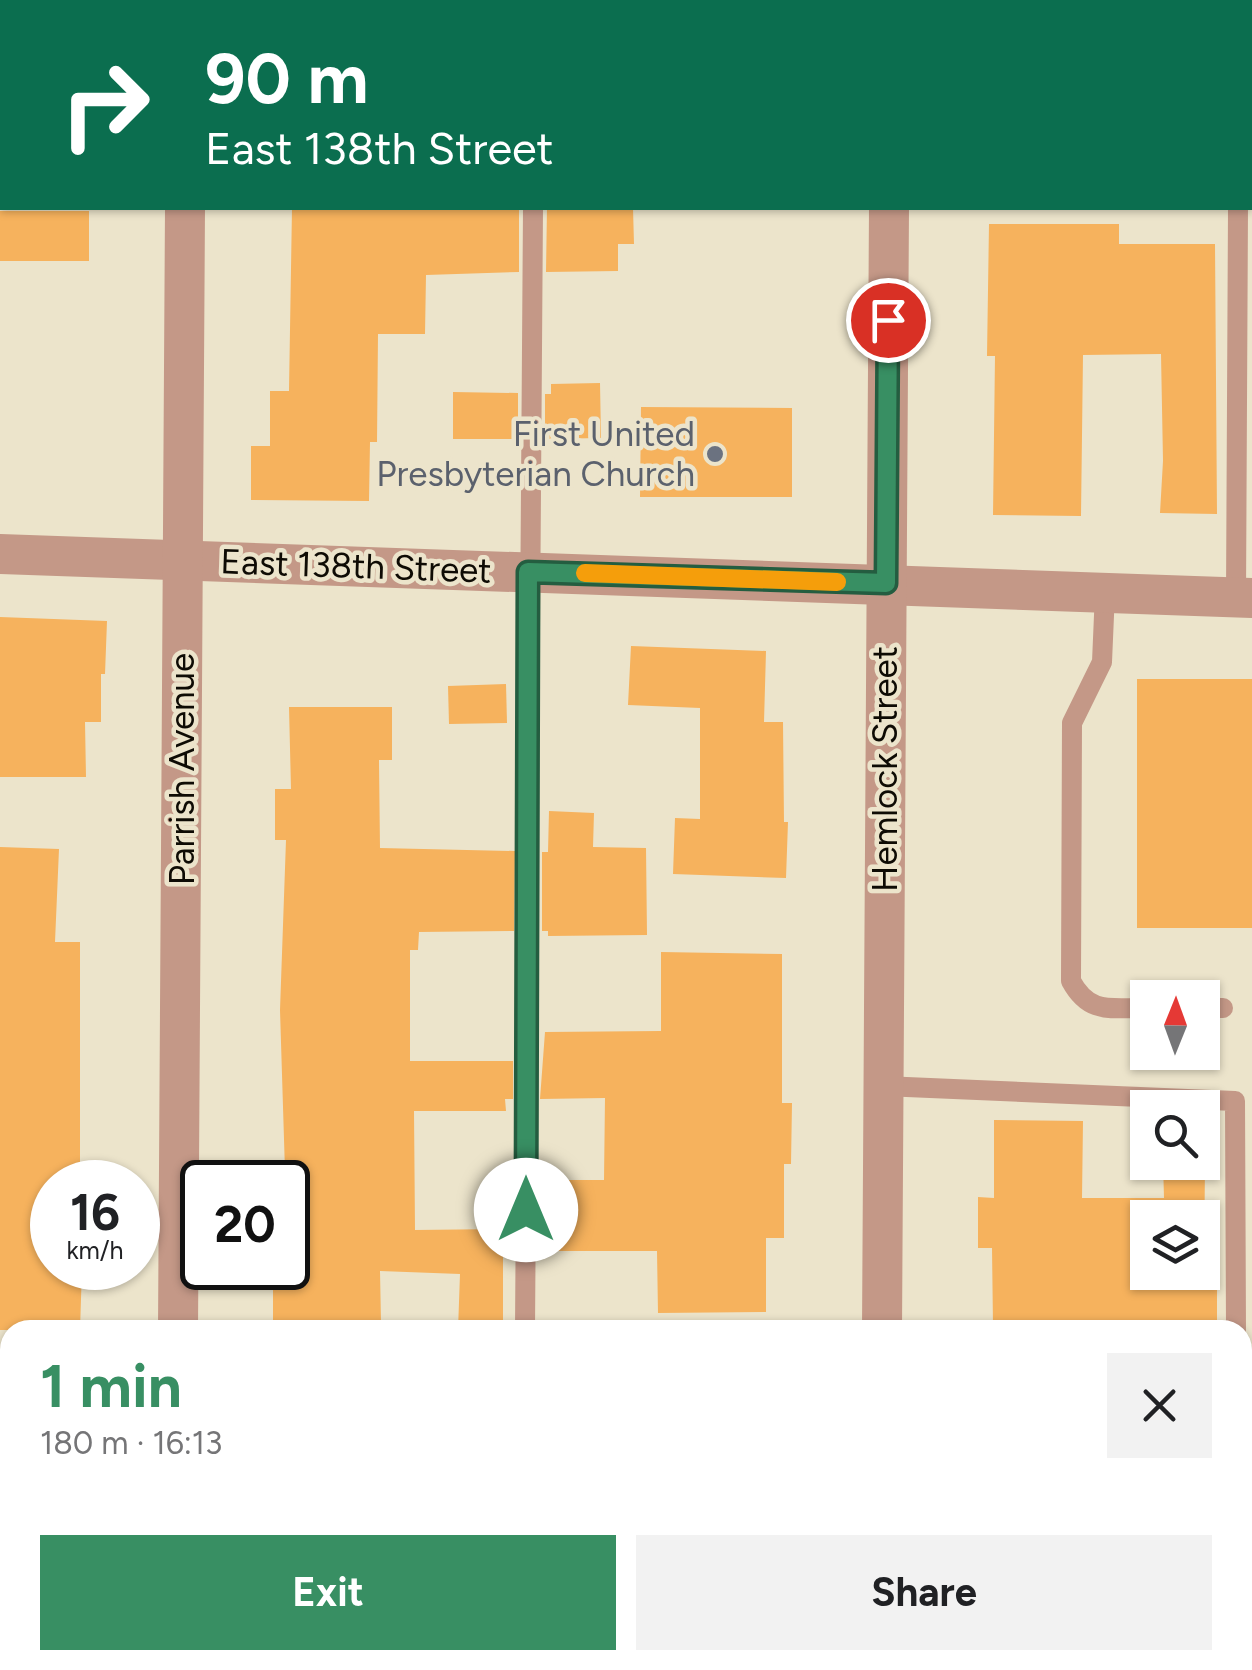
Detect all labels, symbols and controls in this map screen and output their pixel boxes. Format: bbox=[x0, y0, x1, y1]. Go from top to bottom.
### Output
text: 90 m bbox=[205, 36, 369, 121]
icon: right bbox=[40, 40, 170, 170]
text: East 138th Street bbox=[205, 121, 554, 175]
pin bbox=[846, 278, 931, 363]
icon: arrive bbox=[861, 293, 916, 348]
place label: First United Presbyterian Church bbox=[376, 413, 695, 495]
marker: First United Presbyterian Church bbox=[704, 443, 726, 465]
street label: East 138th Street bbox=[220, 540, 492, 592]
street label: Hemlock Street bbox=[864, 646, 906, 892]
street label: Parrish Avenue bbox=[161, 653, 203, 885]
north arrow bbox=[1130, 980, 1220, 1070]
map controls bbox=[1130, 980, 1220, 1290]
button: search bbox=[1130, 1090, 1220, 1180]
position arrow bbox=[474, 1158, 578, 1262]
speed limit sign: 20 bbox=[180, 1160, 310, 1290]
text: 16 bbox=[70, 1182, 120, 1243]
button: layers bbox=[1130, 1200, 1220, 1290]
text: km/h bbox=[66, 1235, 124, 1265]
text: 1 min bbox=[40, 1350, 182, 1422]
button: close bbox=[1107, 1353, 1212, 1458]
text: 180 m · 16:13 bbox=[40, 1424, 223, 1462]
button: Exit bbox=[40, 1535, 616, 1650]
button: Share bbox=[636, 1535, 1212, 1650]

